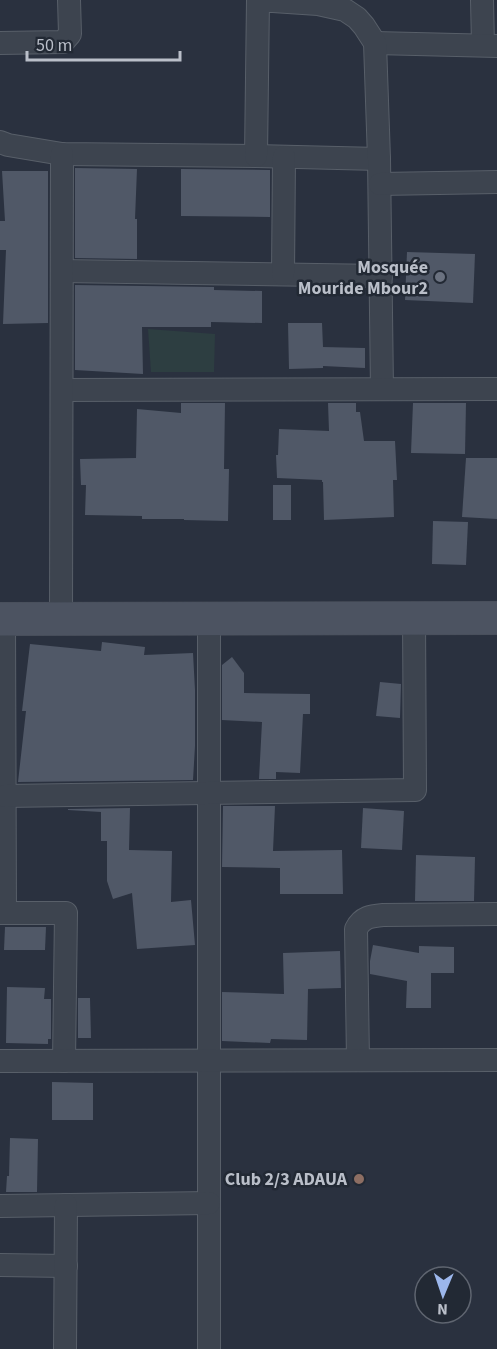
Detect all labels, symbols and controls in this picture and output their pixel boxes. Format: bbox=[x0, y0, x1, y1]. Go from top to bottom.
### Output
scale bar bbox=[27, 24, 180, 62]
text: 50 m bbox=[36, 33, 72, 58]
place label: Mosquée Mouride Mbour2 bbox=[298, 255, 428, 301]
marker: Mosquée Mouride Mbour2 bbox=[433, 270, 447, 284]
place label: Club 2/3 ADAUA bbox=[225, 1167, 348, 1192]
marker: Club 2/3 ADAUA bbox=[352, 1172, 366, 1186]
north arrow bbox=[413, 1265, 473, 1325]
text: N bbox=[437, 1298, 448, 1320]

